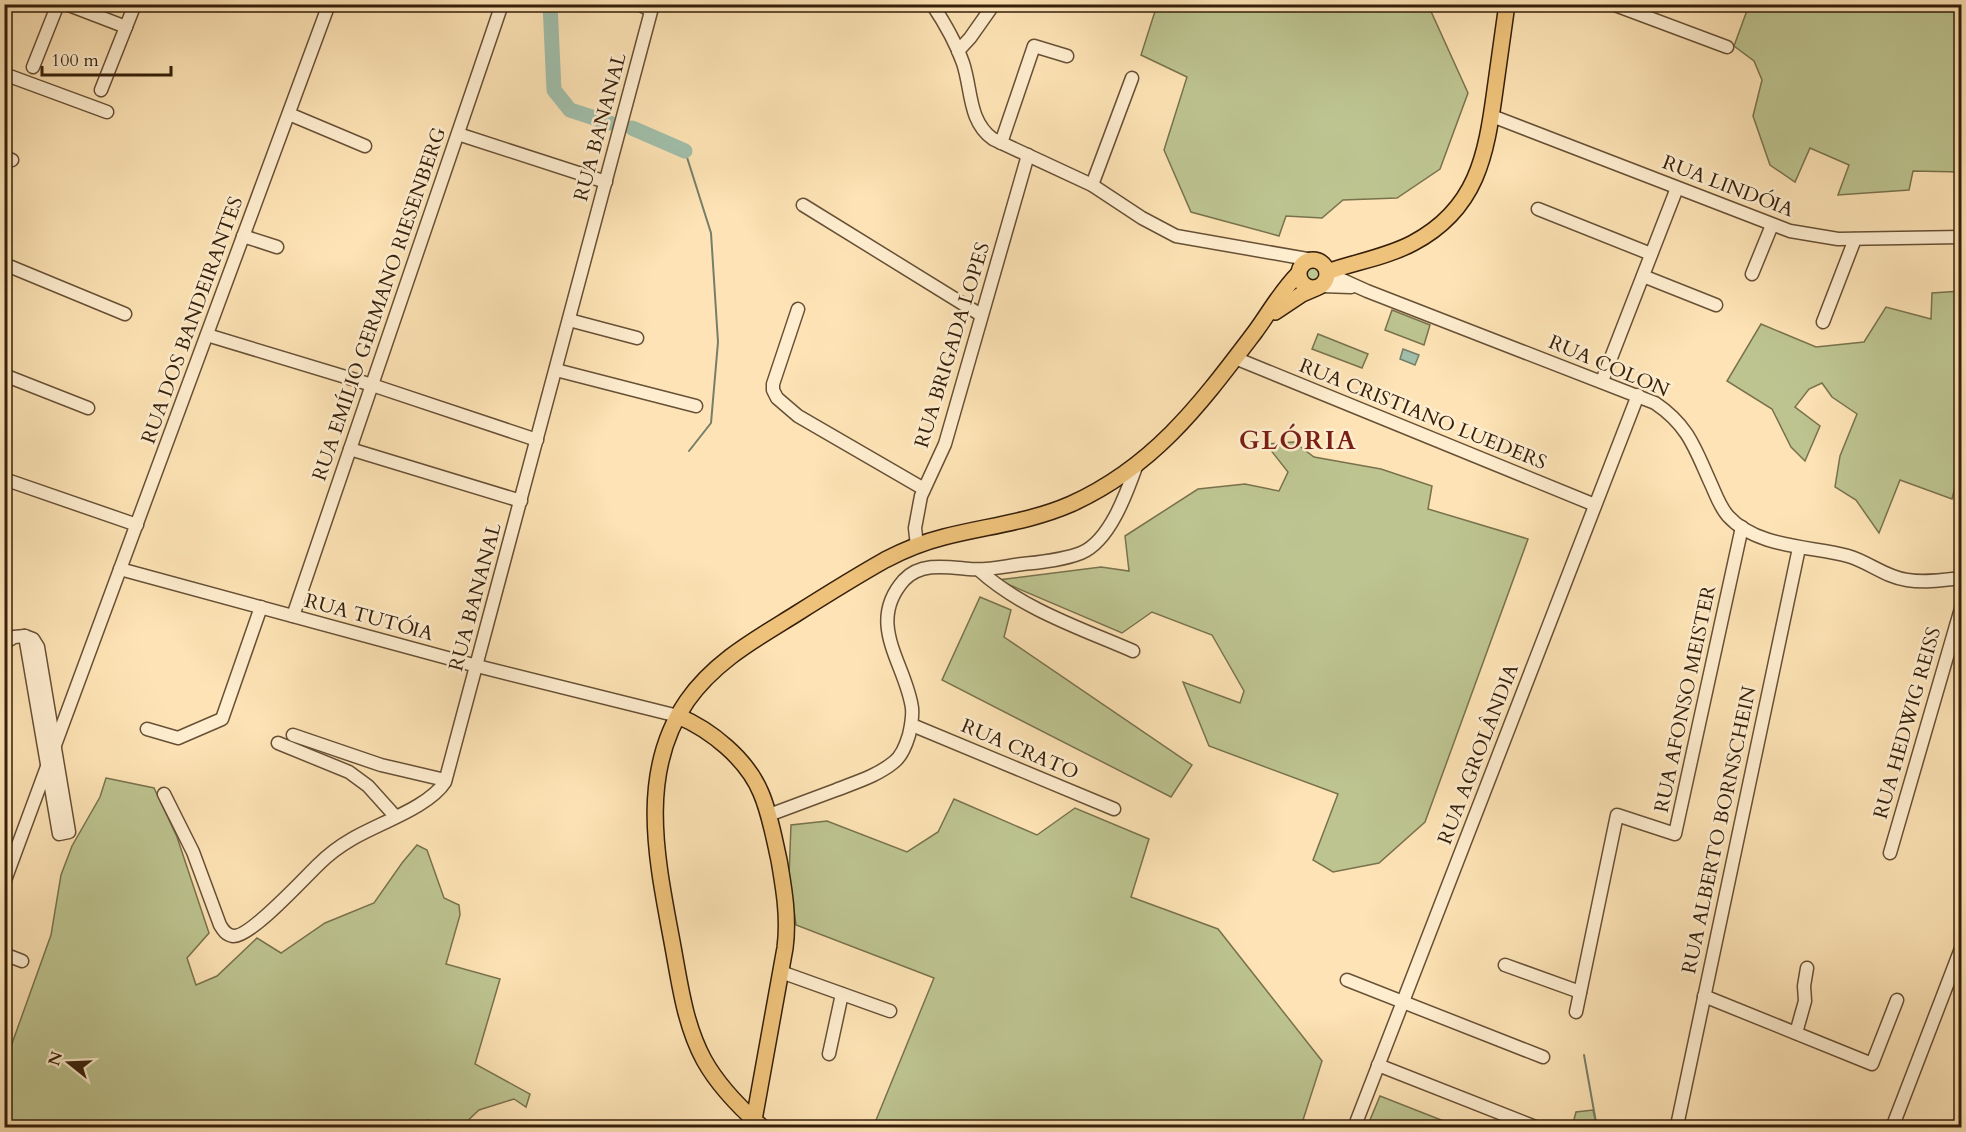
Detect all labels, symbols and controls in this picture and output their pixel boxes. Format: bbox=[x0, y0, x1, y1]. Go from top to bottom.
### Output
scale bar bbox=[42, 39, 171, 77]
text: 100 m bbox=[51, 48, 99, 73]
street label: RUA BANANAL bbox=[567, 49, 633, 204]
street label: RUA EMÍLIO GERMANO RIESENBERG bbox=[306, 123, 452, 484]
street label: RUA LINDÓIA bbox=[1658, 149, 1798, 224]
street label: RUA DOS BANDEIRANTES bbox=[135, 193, 249, 447]
street label: RUA BRIGADA LOPES bbox=[908, 239, 996, 451]
street label: RUA COLON bbox=[1544, 328, 1674, 404]
street label: RUA CRISTIANO LUEDERS bbox=[1295, 352, 1551, 476]
district label: GLÓRIA bbox=[1239, 423, 1357, 458]
street label: RUA BANANAL bbox=[442, 519, 508, 674]
street label: RUA AFONSO MEISTER bbox=[1648, 583, 1722, 815]
street label: RUA TUTÓIA bbox=[302, 587, 437, 647]
street label: RUA HEDWIG REISS bbox=[1867, 624, 1947, 822]
street label: RUA AGROLÂNDIA bbox=[1431, 659, 1525, 848]
street label: RUA ALBERTO BORNSCHEIN bbox=[1675, 684, 1763, 976]
street label: RUA CRATO bbox=[957, 712, 1083, 786]
north arrow bbox=[39, 1033, 99, 1093]
text: N bbox=[43, 1049, 68, 1069]

